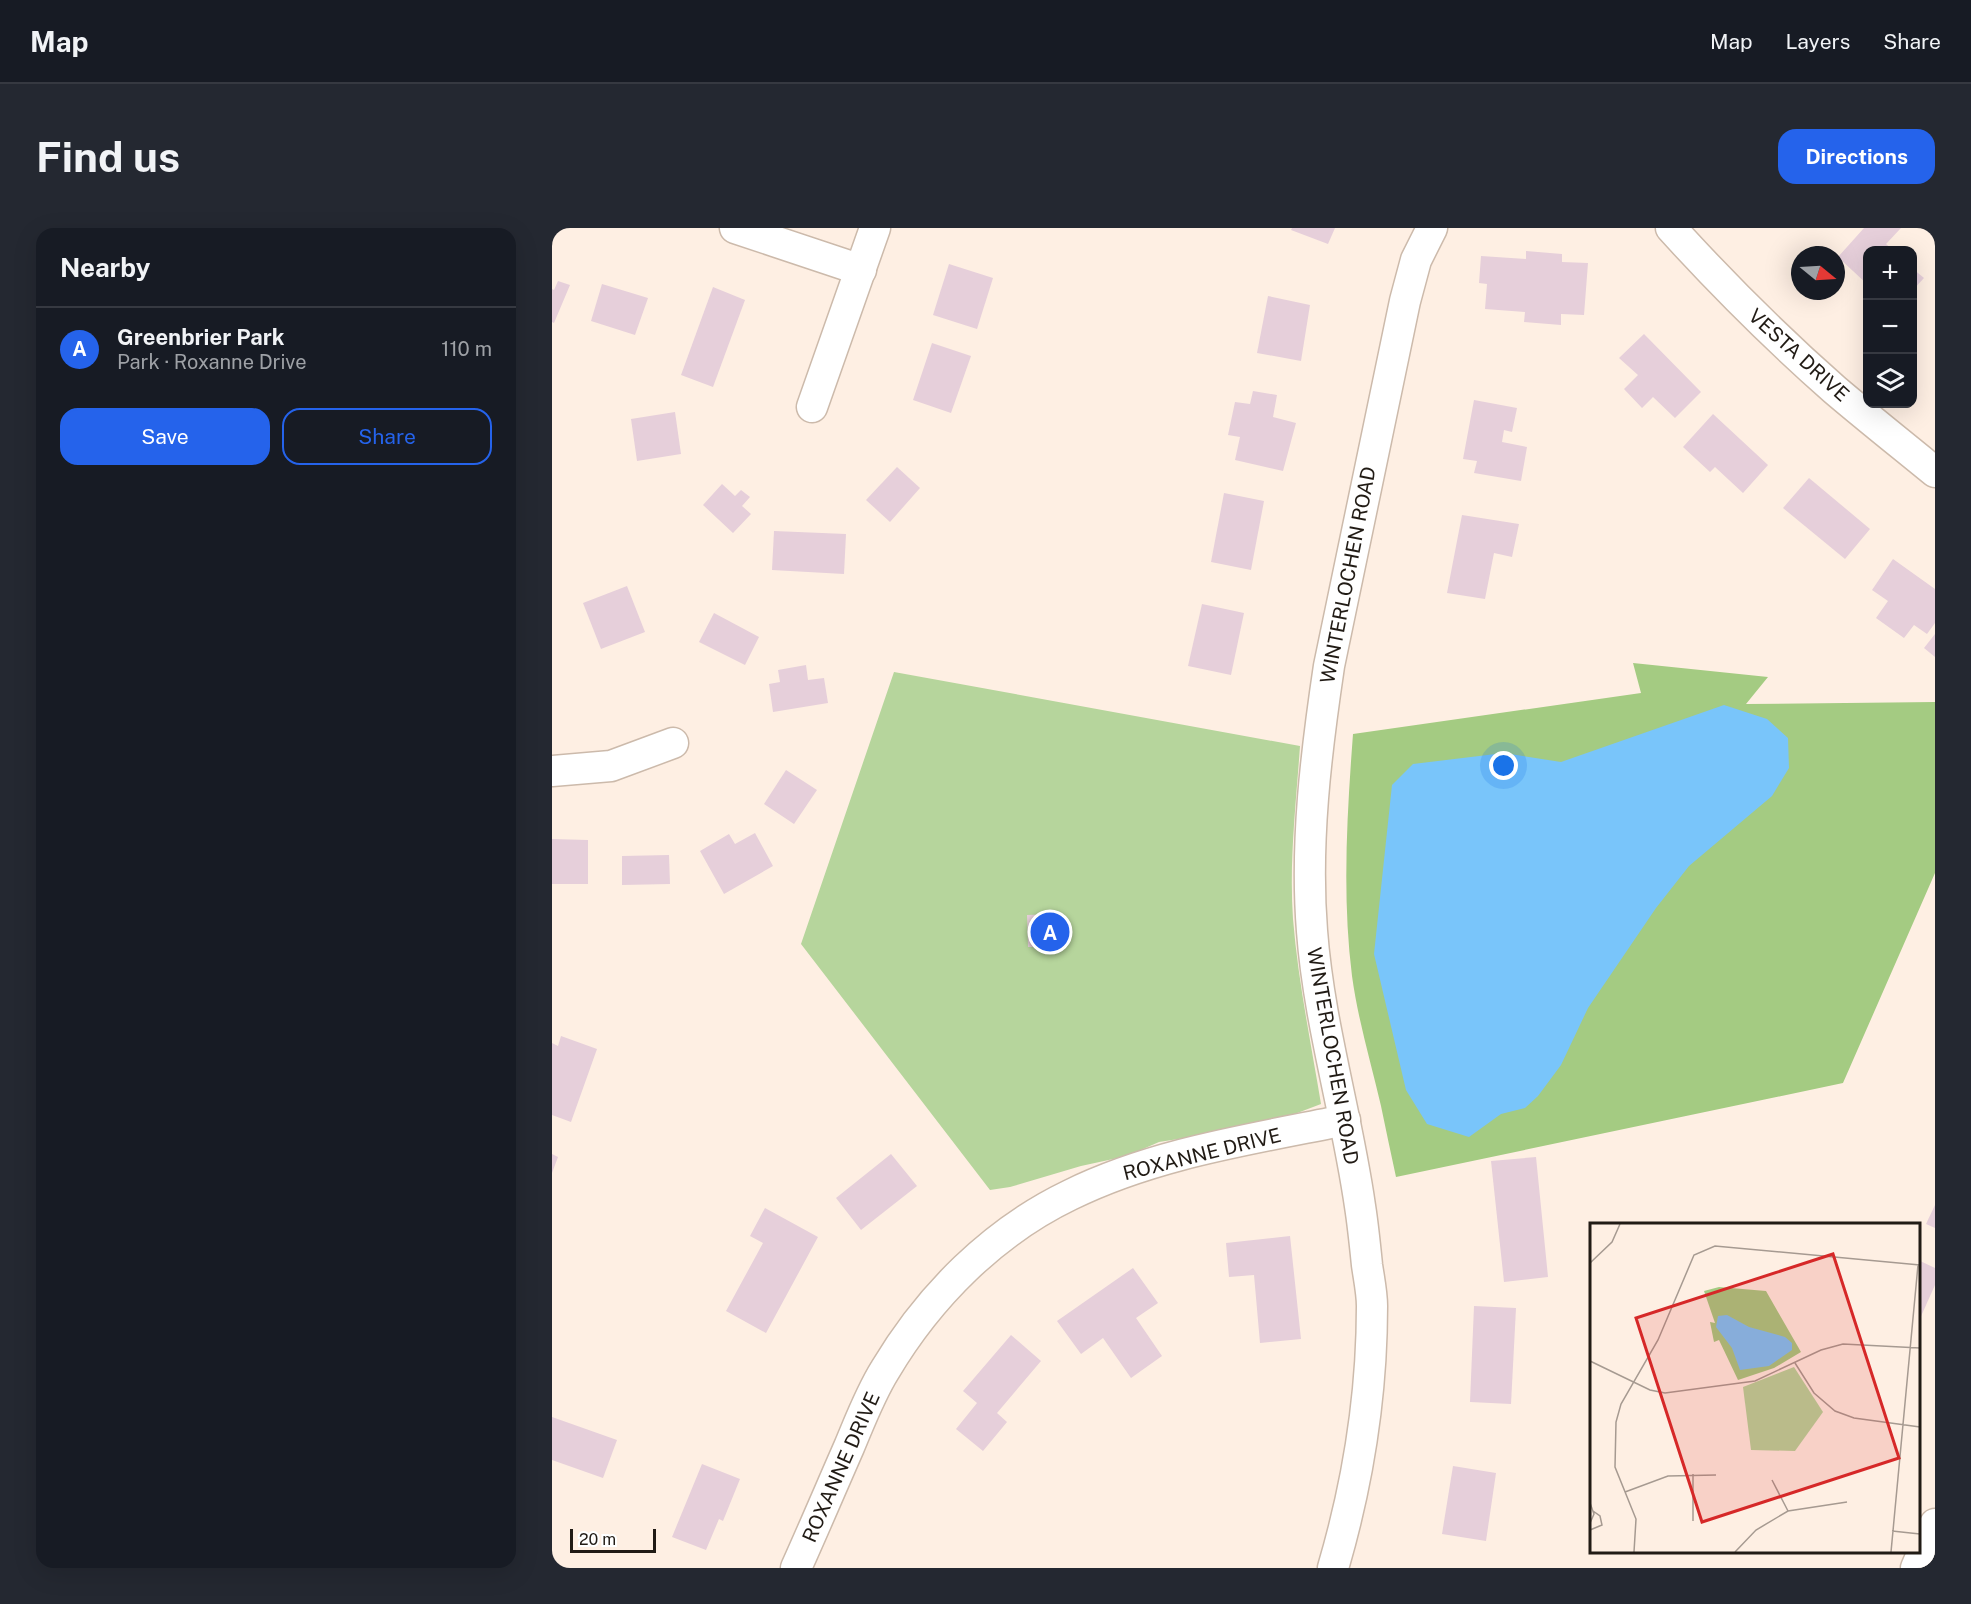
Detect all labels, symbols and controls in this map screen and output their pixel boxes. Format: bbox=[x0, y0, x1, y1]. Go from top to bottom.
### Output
text: Map bbox=[30, 25, 89, 58]
text: Map bbox=[1710, 29, 1753, 54]
text: Layers bbox=[1786, 29, 1850, 54]
text: Share bbox=[1883, 29, 1941, 54]
button: Directions bbox=[1778, 129, 1935, 184]
text: Find us bbox=[36, 132, 180, 181]
north arrow bbox=[1791, 246, 1845, 300]
map controls bbox=[1863, 246, 1917, 408]
button: + bbox=[1863, 246, 1917, 300]
text: Nearby bbox=[60, 252, 150, 283]
button: − bbox=[1863, 300, 1917, 354]
street label: VESTA DRIVE bbox=[1744, 304, 1854, 406]
text: Greenbrier Park bbox=[117, 324, 285, 350]
text: A bbox=[72, 337, 87, 361]
text: 110 m bbox=[441, 337, 492, 361]
text: Park · Roxanne Drive bbox=[117, 350, 307, 374]
button: layers bbox=[1863, 354, 1917, 408]
button: Save bbox=[60, 408, 270, 465]
button: Share bbox=[282, 408, 492, 465]
street label: WINTERLOCHEN ROAD bbox=[1315, 465, 1381, 685]
your location bbox=[1489, 751, 1518, 780]
pin: A bbox=[1030, 910, 1070, 954]
street label: WINTERLOCHEN ROAD bbox=[1302, 945, 1364, 1167]
street label: ROXANNE DRIVE bbox=[1120, 1123, 1284, 1185]
inset map bbox=[1590, 1223, 1920, 1553]
street label: ROXANNE DRIVE bbox=[797, 1388, 885, 1546]
scale bar bbox=[570, 1526, 656, 1554]
text: 20 m bbox=[579, 1530, 616, 1549]

